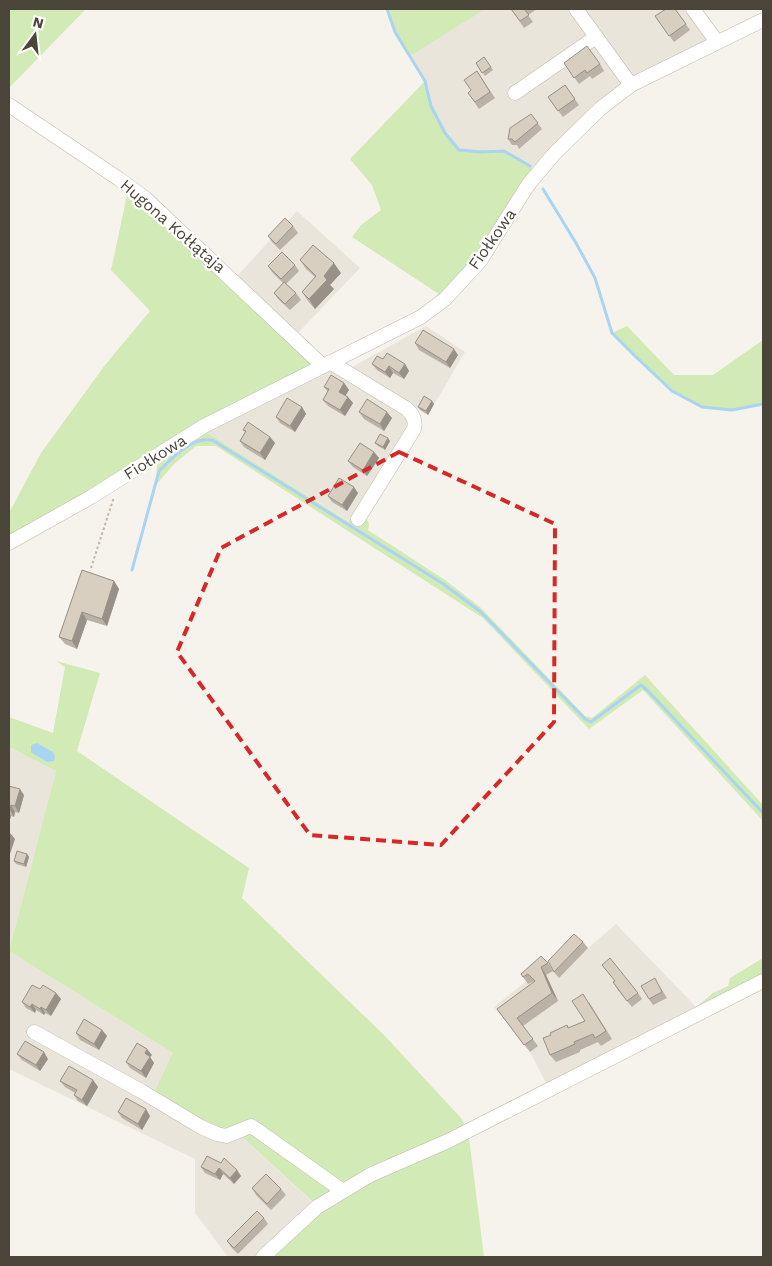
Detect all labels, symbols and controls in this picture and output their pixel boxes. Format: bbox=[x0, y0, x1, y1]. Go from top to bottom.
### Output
north arrow bbox=[10, 10, 60, 60]
text: N bbox=[31, 13, 45, 32]
street label: Hugona Kołłątaja bbox=[117, 175, 229, 277]
street label: Fiołkowa bbox=[464, 205, 520, 273]
street label: Fiołkowa bbox=[120, 430, 190, 484]

